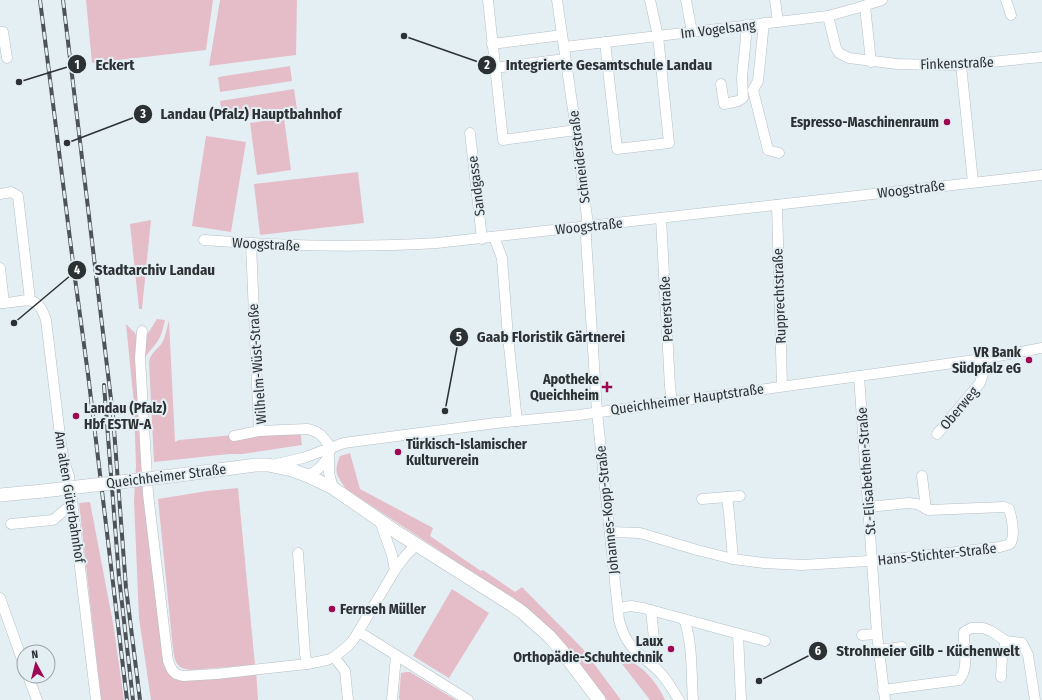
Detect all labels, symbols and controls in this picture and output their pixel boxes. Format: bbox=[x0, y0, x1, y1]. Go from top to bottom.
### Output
street label: Im Vogelsang bbox=[680, 16, 757, 43]
callout: Eckert bbox=[67, 51, 142, 78]
callout: Integrierte Gesamtschule Landau bbox=[477, 51, 720, 78]
street label: Finkenstraße bbox=[920, 54, 994, 73]
text: Eckert bbox=[95, 56, 135, 74]
text: Integrierte Gesamtschule Landau bbox=[506, 56, 712, 74]
text: 1 bbox=[74, 58, 80, 72]
text: 2 bbox=[483, 58, 490, 72]
callout: Landau (Pfalz) Hauptbahnhof bbox=[133, 101, 350, 128]
text: Landau (Pfalz) Hauptbahnhof bbox=[160, 105, 343, 123]
text: 3 bbox=[139, 107, 146, 121]
street label: Schneiderstraße bbox=[565, 109, 594, 204]
place label: Espresso-Maschinenraum bbox=[790, 114, 939, 131]
marker: Espresso-Maschinenraum bbox=[942, 117, 952, 127]
street label: Sandgasse bbox=[464, 155, 489, 217]
street label: Woogstraße bbox=[876, 177, 946, 202]
street label: Woogstraße bbox=[554, 214, 624, 238]
street label: Woogstraße bbox=[232, 234, 300, 255]
street label: Rupprechtstraße bbox=[769, 248, 790, 344]
callout: Stadtarchiv Landau bbox=[67, 256, 223, 283]
text: Stadtarchiv Landau bbox=[95, 261, 215, 279]
text: 4 bbox=[74, 263, 80, 277]
street label: Peterstraße bbox=[656, 275, 677, 342]
street label: Wilhelm-Wüst-Straße bbox=[245, 303, 270, 425]
callout: Gaab Floristik Gärtnerei bbox=[449, 323, 633, 350]
text: Gaab Floristik Gärtnerei bbox=[477, 328, 625, 346]
text: 5 bbox=[456, 330, 462, 344]
place label: VR Bank Südpfalz eG bbox=[952, 344, 1022, 377]
marker: VR Bank Südpfalz eG bbox=[1024, 355, 1034, 365]
place label: Apotheke Queichheim bbox=[530, 371, 599, 404]
street label: Queichheimer Hauptstraße bbox=[609, 380, 765, 419]
marker: Apotheke Queichheim bbox=[602, 382, 612, 392]
street label: Oberweg bbox=[937, 383, 982, 433]
place label: Landau (Pfalz) Hbf ESTW-A bbox=[84, 400, 166, 433]
street label: St.-Elisabethen-Straße bbox=[854, 406, 879, 535]
marker: Landau (Pfalz) Hbf ESTW-A bbox=[71, 411, 81, 421]
street label: Am alten Güterbahnhof bbox=[51, 430, 89, 566]
place label: Türkisch-Islamischer Kulturverein bbox=[406, 436, 528, 469]
street label: Johannes-Kopp-Straße bbox=[592, 445, 623, 575]
marker: Türkisch-Islamischer Kulturverein bbox=[393, 447, 403, 457]
street label: Queichheimer Straße bbox=[105, 461, 227, 492]
street label: Hans-Stichter-Straße bbox=[877, 540, 997, 569]
place label: Fernseh Müller bbox=[340, 601, 427, 618]
marker: Fernseh Müller bbox=[327, 604, 337, 614]
place label: Laux Orthopädie-Schuhtechnik bbox=[513, 633, 664, 666]
callout: Strohmeier Gilb - Küchenwelt bbox=[808, 637, 1028, 664]
text: Strohmeier Gilb - Küchenwelt bbox=[836, 642, 1020, 660]
north arrow bbox=[16, 644, 56, 684]
marker: Laux Orthopädie-Schuhtechnik bbox=[666, 644, 676, 654]
text: 6 bbox=[815, 644, 821, 658]
text: N bbox=[31, 648, 39, 661]

